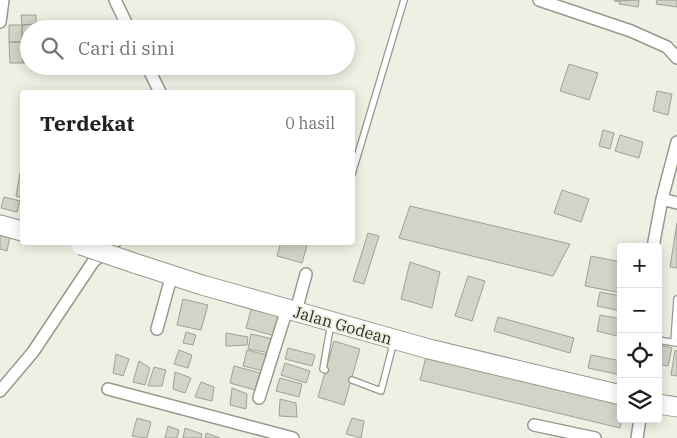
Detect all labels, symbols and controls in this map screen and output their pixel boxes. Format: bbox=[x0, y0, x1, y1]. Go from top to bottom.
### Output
search box bbox=[20, 20, 355, 75]
icon: search bbox=[38, 34, 66, 62]
text: Cari di sini bbox=[78, 36, 175, 60]
text: Terdekat bbox=[40, 109, 134, 137]
text: 0 hasil bbox=[285, 113, 335, 133]
map controls bbox=[617, 243, 662, 423]
button: + bbox=[617, 243, 662, 288]
button: − bbox=[617, 288, 662, 333]
street label: Jalan Godean bbox=[291, 301, 395, 349]
button: locate bbox=[617, 333, 662, 378]
button: layers bbox=[617, 378, 662, 423]

